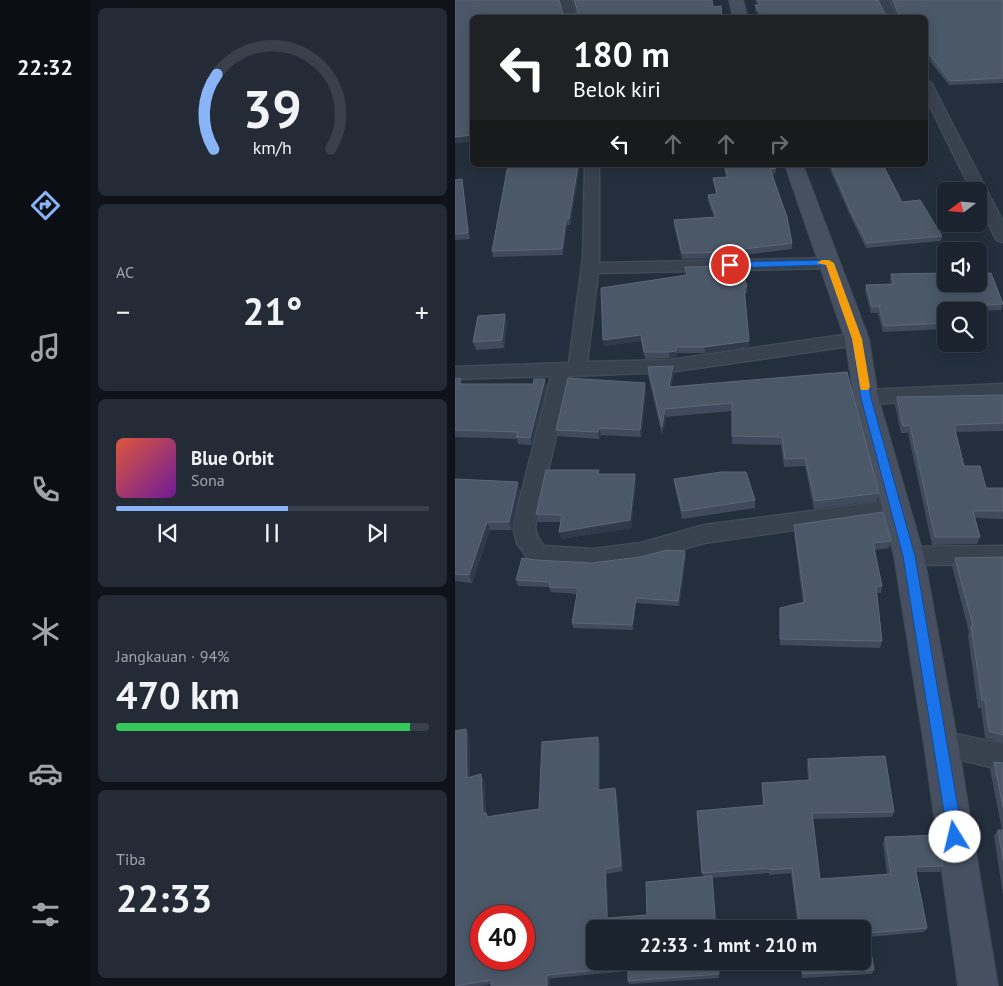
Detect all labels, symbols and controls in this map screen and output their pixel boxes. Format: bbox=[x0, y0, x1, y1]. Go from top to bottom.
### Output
text: 180 m bbox=[573, 31, 670, 77]
icon: left bbox=[490, 35, 555, 100]
text: 22:32 bbox=[17, 53, 73, 81]
text: 39 bbox=[243, 75, 302, 142]
text: Belok kiri bbox=[573, 75, 661, 103]
icon: left bbox=[606, 130, 634, 158]
icon: ahead bbox=[659, 130, 687, 158]
icon: ahead bbox=[712, 130, 740, 158]
icon: right bbox=[765, 130, 793, 158]
text: km/h bbox=[253, 136, 292, 159]
north arrow bbox=[937, 182, 987, 232]
map controls bbox=[937, 182, 987, 352]
icon: directions bbox=[28, 188, 63, 223]
button: sound bbox=[937, 242, 987, 292]
pin bbox=[709, 244, 751, 286]
icon: arrive bbox=[716, 251, 744, 279]
text: AC bbox=[116, 262, 134, 282]
text: 21° bbox=[243, 286, 302, 335]
text: − bbox=[116, 293, 130, 330]
text: + bbox=[415, 293, 429, 330]
button: search bbox=[937, 302, 987, 352]
icon: music bbox=[28, 330, 63, 365]
text: Blue Orbit bbox=[191, 446, 274, 470]
text: Sona bbox=[191, 470, 225, 490]
icon: phone bbox=[28, 472, 63, 507]
icon: previous bbox=[154, 519, 182, 547]
icon: pause bbox=[258, 519, 286, 547]
icon: next bbox=[363, 519, 391, 547]
icon: climate bbox=[28, 614, 63, 649]
text: Jangkauan · 94% bbox=[116, 646, 229, 666]
text: 470 km bbox=[116, 670, 240, 719]
icon: car bbox=[28, 756, 63, 791]
position arrow bbox=[928, 810, 980, 862]
text: Tiba bbox=[116, 849, 146, 869]
text: 22:33 bbox=[116, 873, 212, 922]
icon: filters bbox=[28, 897, 63, 932]
speed limit sign: 40 bbox=[470, 905, 535, 970]
text: 22:33 · 1 mnt · 210 m bbox=[640, 933, 817, 957]

